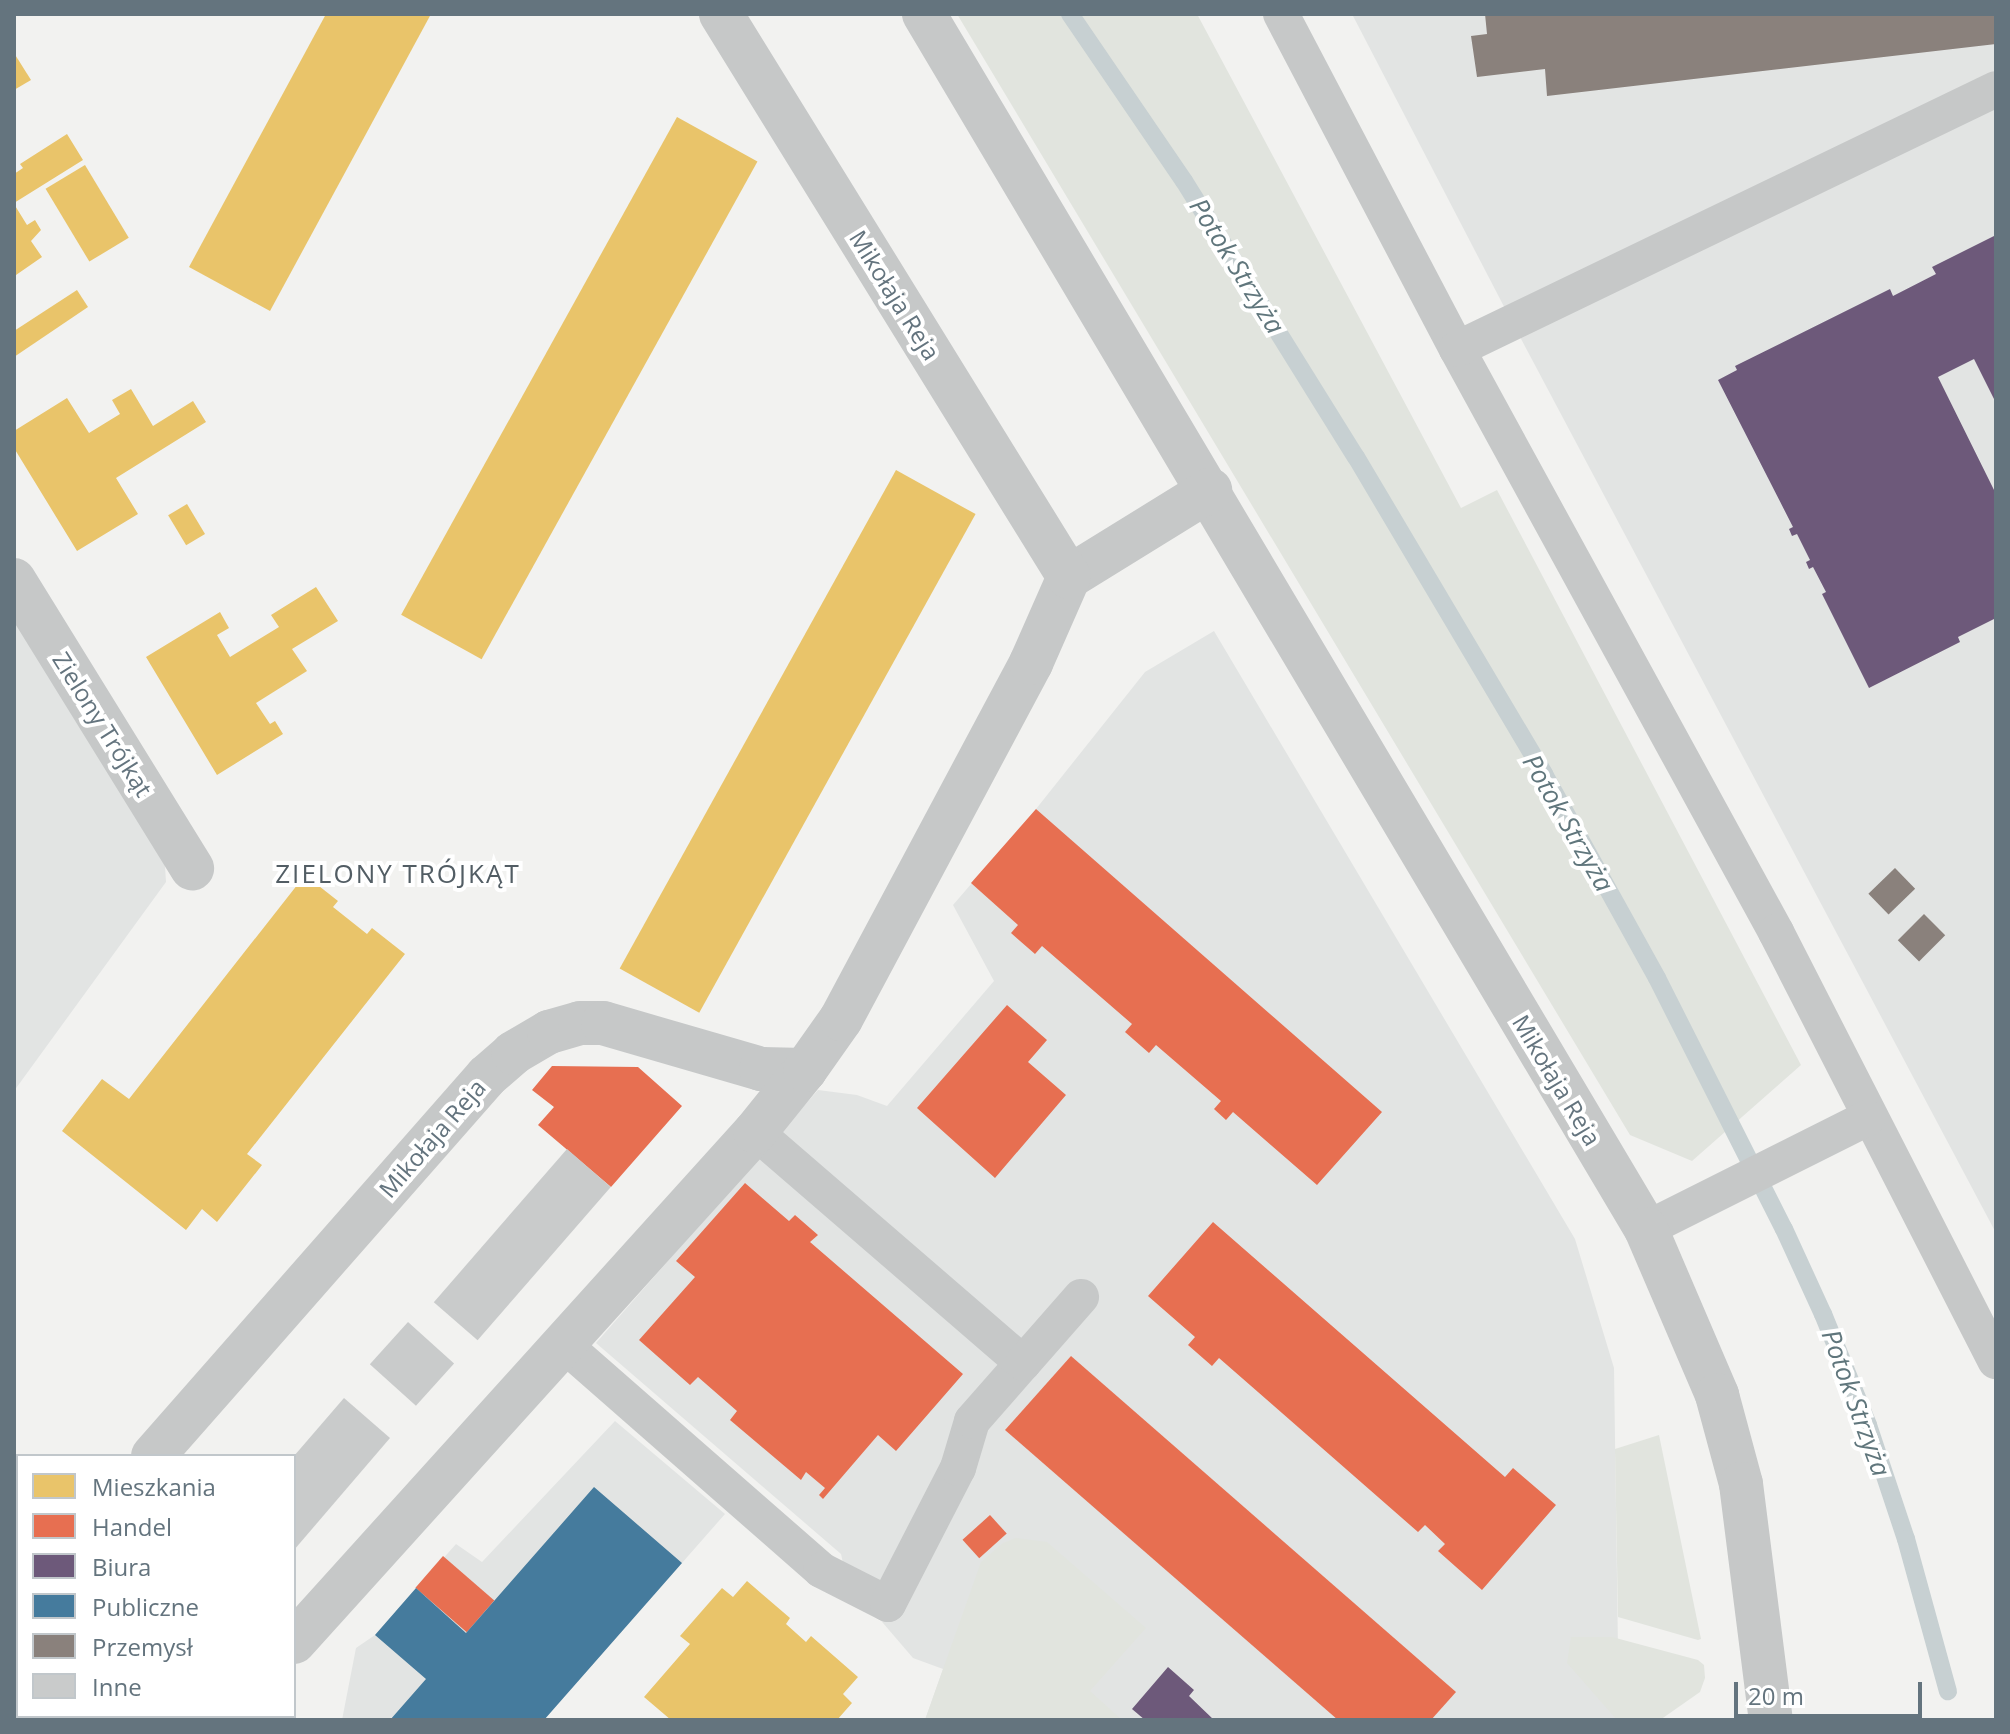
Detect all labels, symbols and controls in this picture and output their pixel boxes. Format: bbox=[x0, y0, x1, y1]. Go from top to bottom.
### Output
water label: Potok Strzyża bbox=[1183, 193, 1291, 339]
street label: Mikołaja Reja bbox=[844, 225, 946, 365]
street label: Zielony Trójkąt bbox=[47, 647, 159, 801]
water label: Potok Strzyża bbox=[1516, 749, 1620, 897]
district label: ZIELONY TRÓJKĄT bbox=[275, 858, 521, 890]
street label: Mikołaja Reja bbox=[1507, 1009, 1607, 1151]
street label: Mikołaja Reja bbox=[373, 1073, 491, 1203]
water label: Potok Strzyża bbox=[1815, 1325, 1897, 1481]
legend bbox=[16, 1454, 296, 1718]
text: Mieszkania bbox=[92, 1470, 216, 1503]
text: Handel bbox=[92, 1510, 172, 1543]
text: Biura bbox=[92, 1550, 151, 1583]
text: Publiczne bbox=[92, 1590, 199, 1623]
text: Przemysł bbox=[92, 1630, 193, 1663]
scale bar bbox=[1738, 1666, 1926, 1716]
text: Inne bbox=[92, 1670, 142, 1703]
text: 20 m bbox=[1748, 1679, 1804, 1712]

